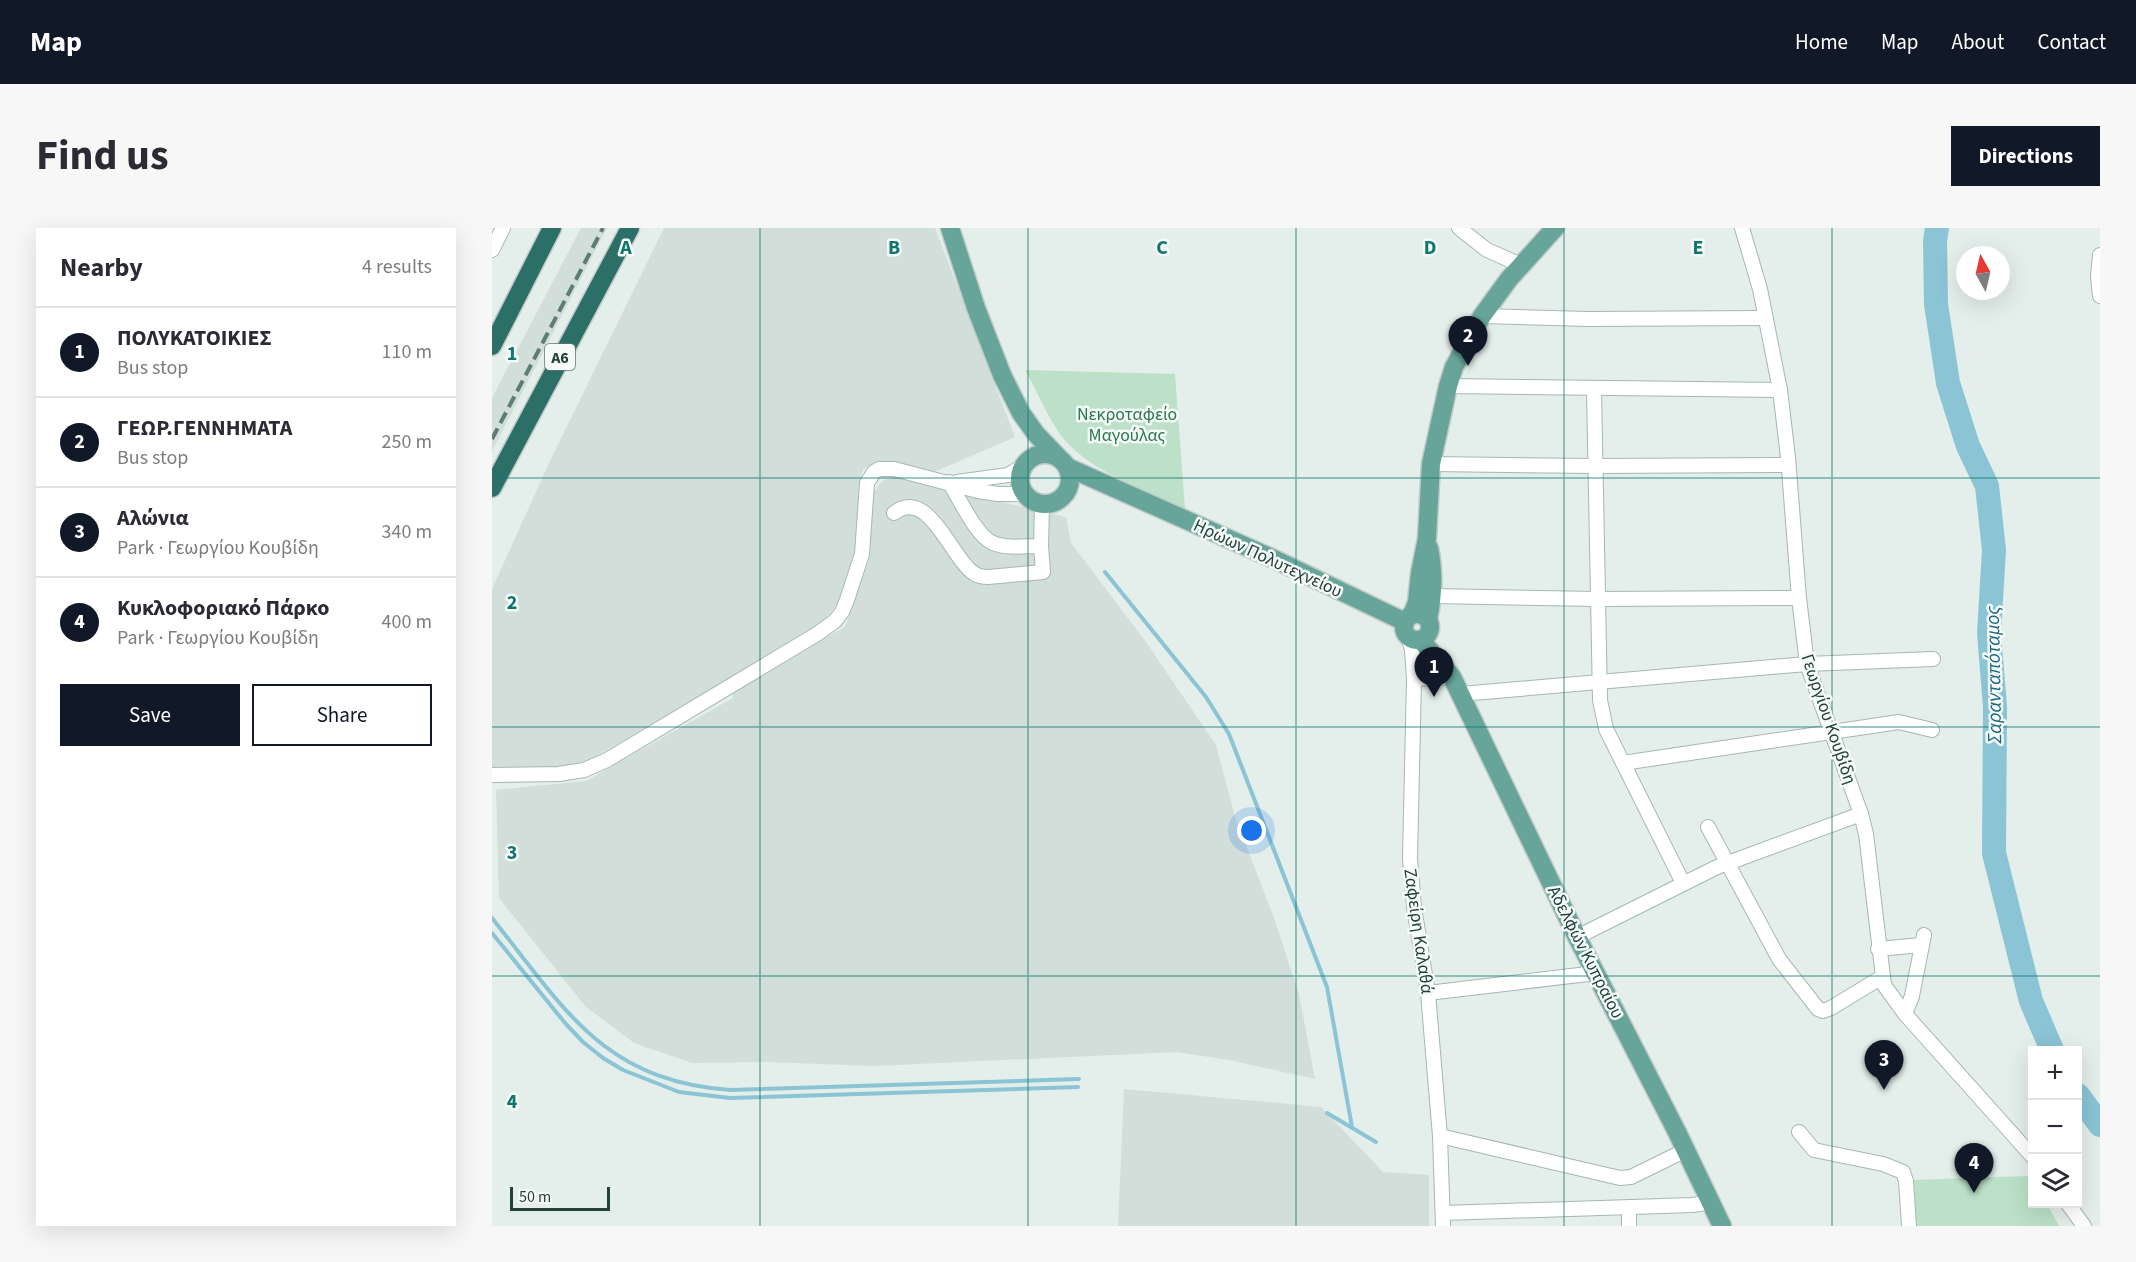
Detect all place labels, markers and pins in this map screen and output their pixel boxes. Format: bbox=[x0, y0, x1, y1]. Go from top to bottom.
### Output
pin: 2 bbox=[1448, 316, 1488, 366]
pin: 1 bbox=[1414, 648, 1454, 697]
pin: 3 bbox=[1864, 1040, 1904, 1090]
pin: 4 bbox=[1954, 1144, 1994, 1193]

